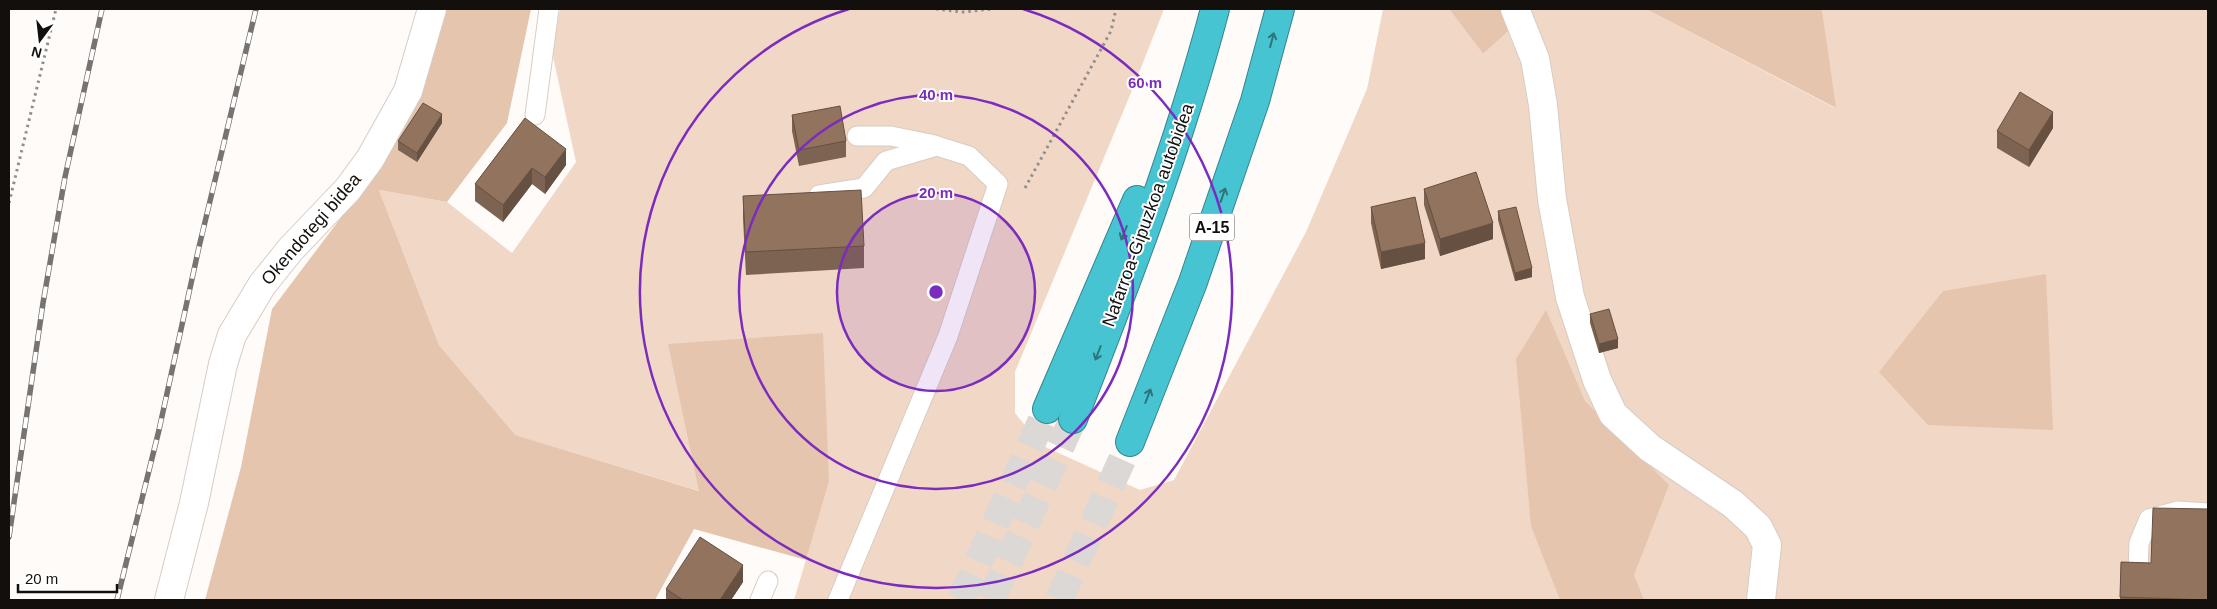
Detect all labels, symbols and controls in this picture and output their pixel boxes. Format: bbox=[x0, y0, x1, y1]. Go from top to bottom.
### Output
north arrow bbox=[15, 15, 65, 65]
one-way arrow bbox=[1267, 32, 1277, 48]
text: N bbox=[30, 44, 44, 62]
text: 60 m bbox=[1128, 74, 1162, 91]
text: 40 m bbox=[919, 86, 953, 103]
street label: Nafarroa-Gipuzkoa autobidea bbox=[1098, 100, 1198, 329]
street label: Okendotegi bidea bbox=[257, 168, 365, 289]
text: 20 m bbox=[919, 184, 953, 201]
one-way arrow bbox=[1219, 187, 1228, 203]
road number: A-15 bbox=[1190, 213, 1234, 240]
one-way arrow bbox=[1119, 224, 1128, 240]
centre of rings bbox=[927, 283, 945, 301]
one-way arrow bbox=[1093, 345, 1103, 360]
one-way arrow bbox=[1144, 389, 1153, 404]
scale bar bbox=[18, 562, 116, 594]
text: 20 m bbox=[25, 570, 58, 587]

